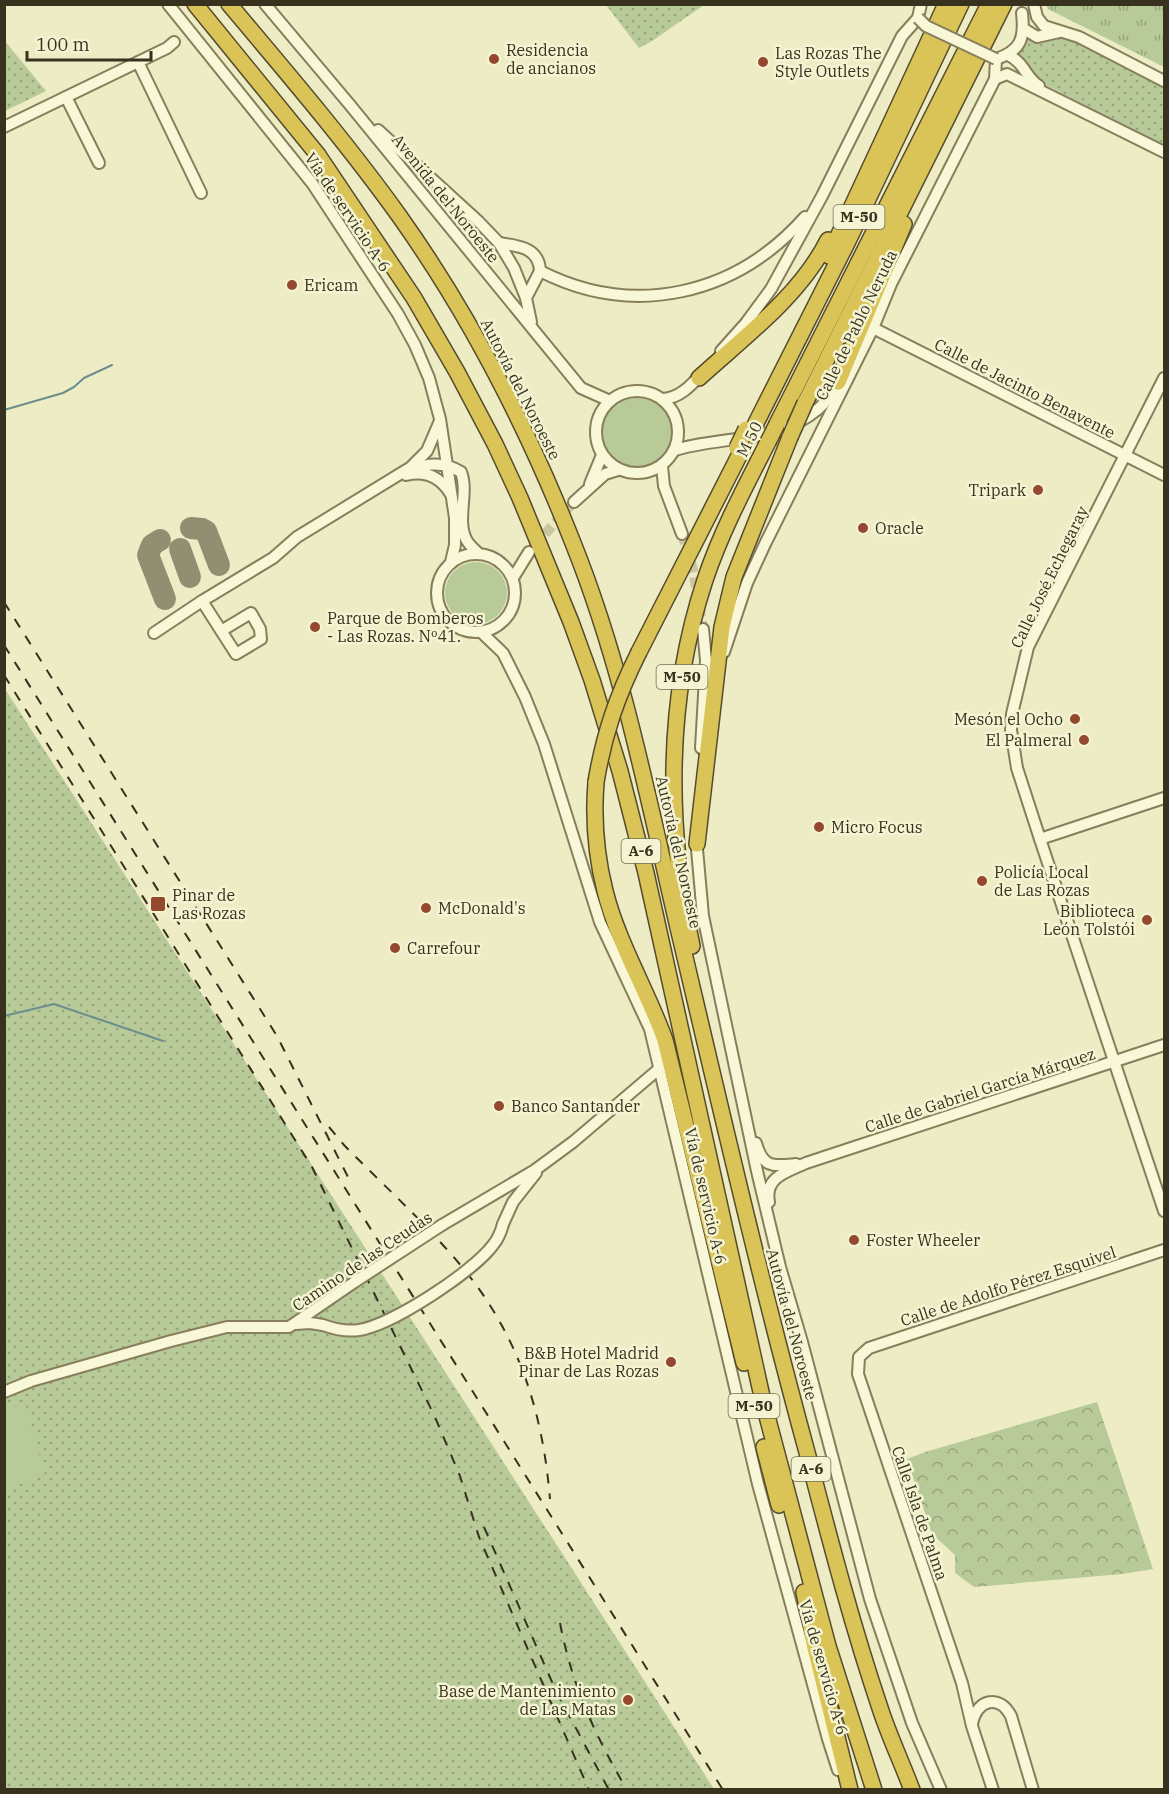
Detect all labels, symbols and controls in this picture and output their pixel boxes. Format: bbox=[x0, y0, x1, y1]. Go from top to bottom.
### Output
scale bar bbox=[27, 24, 152, 62]
text: 100 m bbox=[36, 33, 90, 56]
place label: Residencia de ancianos bbox=[506, 40, 596, 78]
place label: Las Rozas The Style Outlets bbox=[775, 43, 882, 81]
marker: Residencia de ancianos bbox=[487, 52, 501, 66]
marker: Las Rozas The Style Outlets bbox=[756, 55, 770, 69]
street label: Avenida del Noroeste bbox=[388, 130, 504, 266]
street label: Vía de servicio A-6 bbox=[301, 148, 395, 276]
road number: M-50 bbox=[834, 205, 884, 229]
street label: Calle de Pablo Neruda bbox=[811, 246, 901, 404]
place label: Ericam bbox=[304, 275, 359, 295]
marker: Ericam bbox=[285, 278, 299, 292]
street label: Autovía del Noroeste bbox=[477, 315, 565, 463]
street label: Calle de Jacinto Benavente bbox=[931, 334, 1119, 442]
street label: M 50 bbox=[732, 418, 766, 460]
place label: Tripark bbox=[969, 480, 1027, 500]
marker: Tripark bbox=[1031, 483, 1045, 497]
street label: Calle José Echegaray bbox=[1006, 502, 1092, 651]
place label: Oracle bbox=[875, 518, 924, 538]
marker: Oracle bbox=[856, 521, 870, 535]
place label: Parque de Bomberos - Las Rozas. Nº41. bbox=[327, 608, 484, 646]
marker: Parque de Bomberos - Las Rozas. Nº41. bbox=[308, 620, 322, 634]
road number: M-50 bbox=[656, 665, 708, 689]
place label: Mesón el Ocho bbox=[954, 709, 1063, 729]
marker: Mesón el Ocho bbox=[1068, 712, 1082, 726]
place label: El Palmeral bbox=[985, 730, 1072, 750]
marker: El Palmeral bbox=[1077, 733, 1091, 747]
street label: Autovía del Noroeste bbox=[652, 774, 706, 930]
place label: Micro Focus bbox=[831, 817, 923, 837]
marker: Micro Focus bbox=[812, 820, 826, 834]
road number: A-6 bbox=[622, 839, 660, 863]
place label: Policía Local de Las Rozas bbox=[994, 862, 1090, 900]
marker: Policía Local de Las Rozas bbox=[975, 874, 989, 888]
place label: Pinar de Las Rozas bbox=[172, 885, 246, 923]
marker: Pinar de Las Rozas bbox=[149, 895, 167, 913]
place label: McDonald's bbox=[438, 898, 526, 918]
marker: McDonald's bbox=[419, 901, 433, 915]
place label: Biblioteca León Tolstói bbox=[1043, 901, 1135, 939]
marker: Biblioteca León Tolstói bbox=[1140, 913, 1154, 927]
place label: Carrefour bbox=[407, 938, 480, 958]
marker: Carrefour bbox=[388, 941, 402, 955]
street label: Calle de Gabriel García Márquez bbox=[862, 1043, 1098, 1137]
place label: Banco Santander bbox=[511, 1096, 640, 1116]
marker: Banco Santander bbox=[492, 1099, 506, 1113]
street label: Vía de servicio A-6 bbox=[681, 1126, 731, 1266]
street label: Camino de las Ceudas bbox=[288, 1207, 436, 1315]
place label: Foster Wheeler bbox=[866, 1230, 980, 1250]
marker: Foster Wheeler bbox=[847, 1233, 861, 1247]
street label: Calle de Adolfo Pérez Esquivel bbox=[898, 1242, 1118, 1330]
street label: Autovía del Noroeste bbox=[762, 1246, 822, 1402]
place label: B&B Hotel Madrid Pinar de Las Rozas bbox=[518, 1343, 659, 1381]
marker: B&B Hotel Madrid Pinar de Las Rozas bbox=[664, 1355, 678, 1369]
road number: M-50 bbox=[728, 1394, 780, 1418]
street label: Calle Isla de Palma bbox=[888, 1443, 952, 1583]
road number: A-6 bbox=[792, 1457, 830, 1481]
street label: Vía de servicio A-6 bbox=[795, 1597, 853, 1737]
place label: Base de Mantenimiento de Las Matas bbox=[438, 1681, 616, 1719]
marker: Base de Mantenimiento de Las Matas bbox=[621, 1693, 635, 1707]

